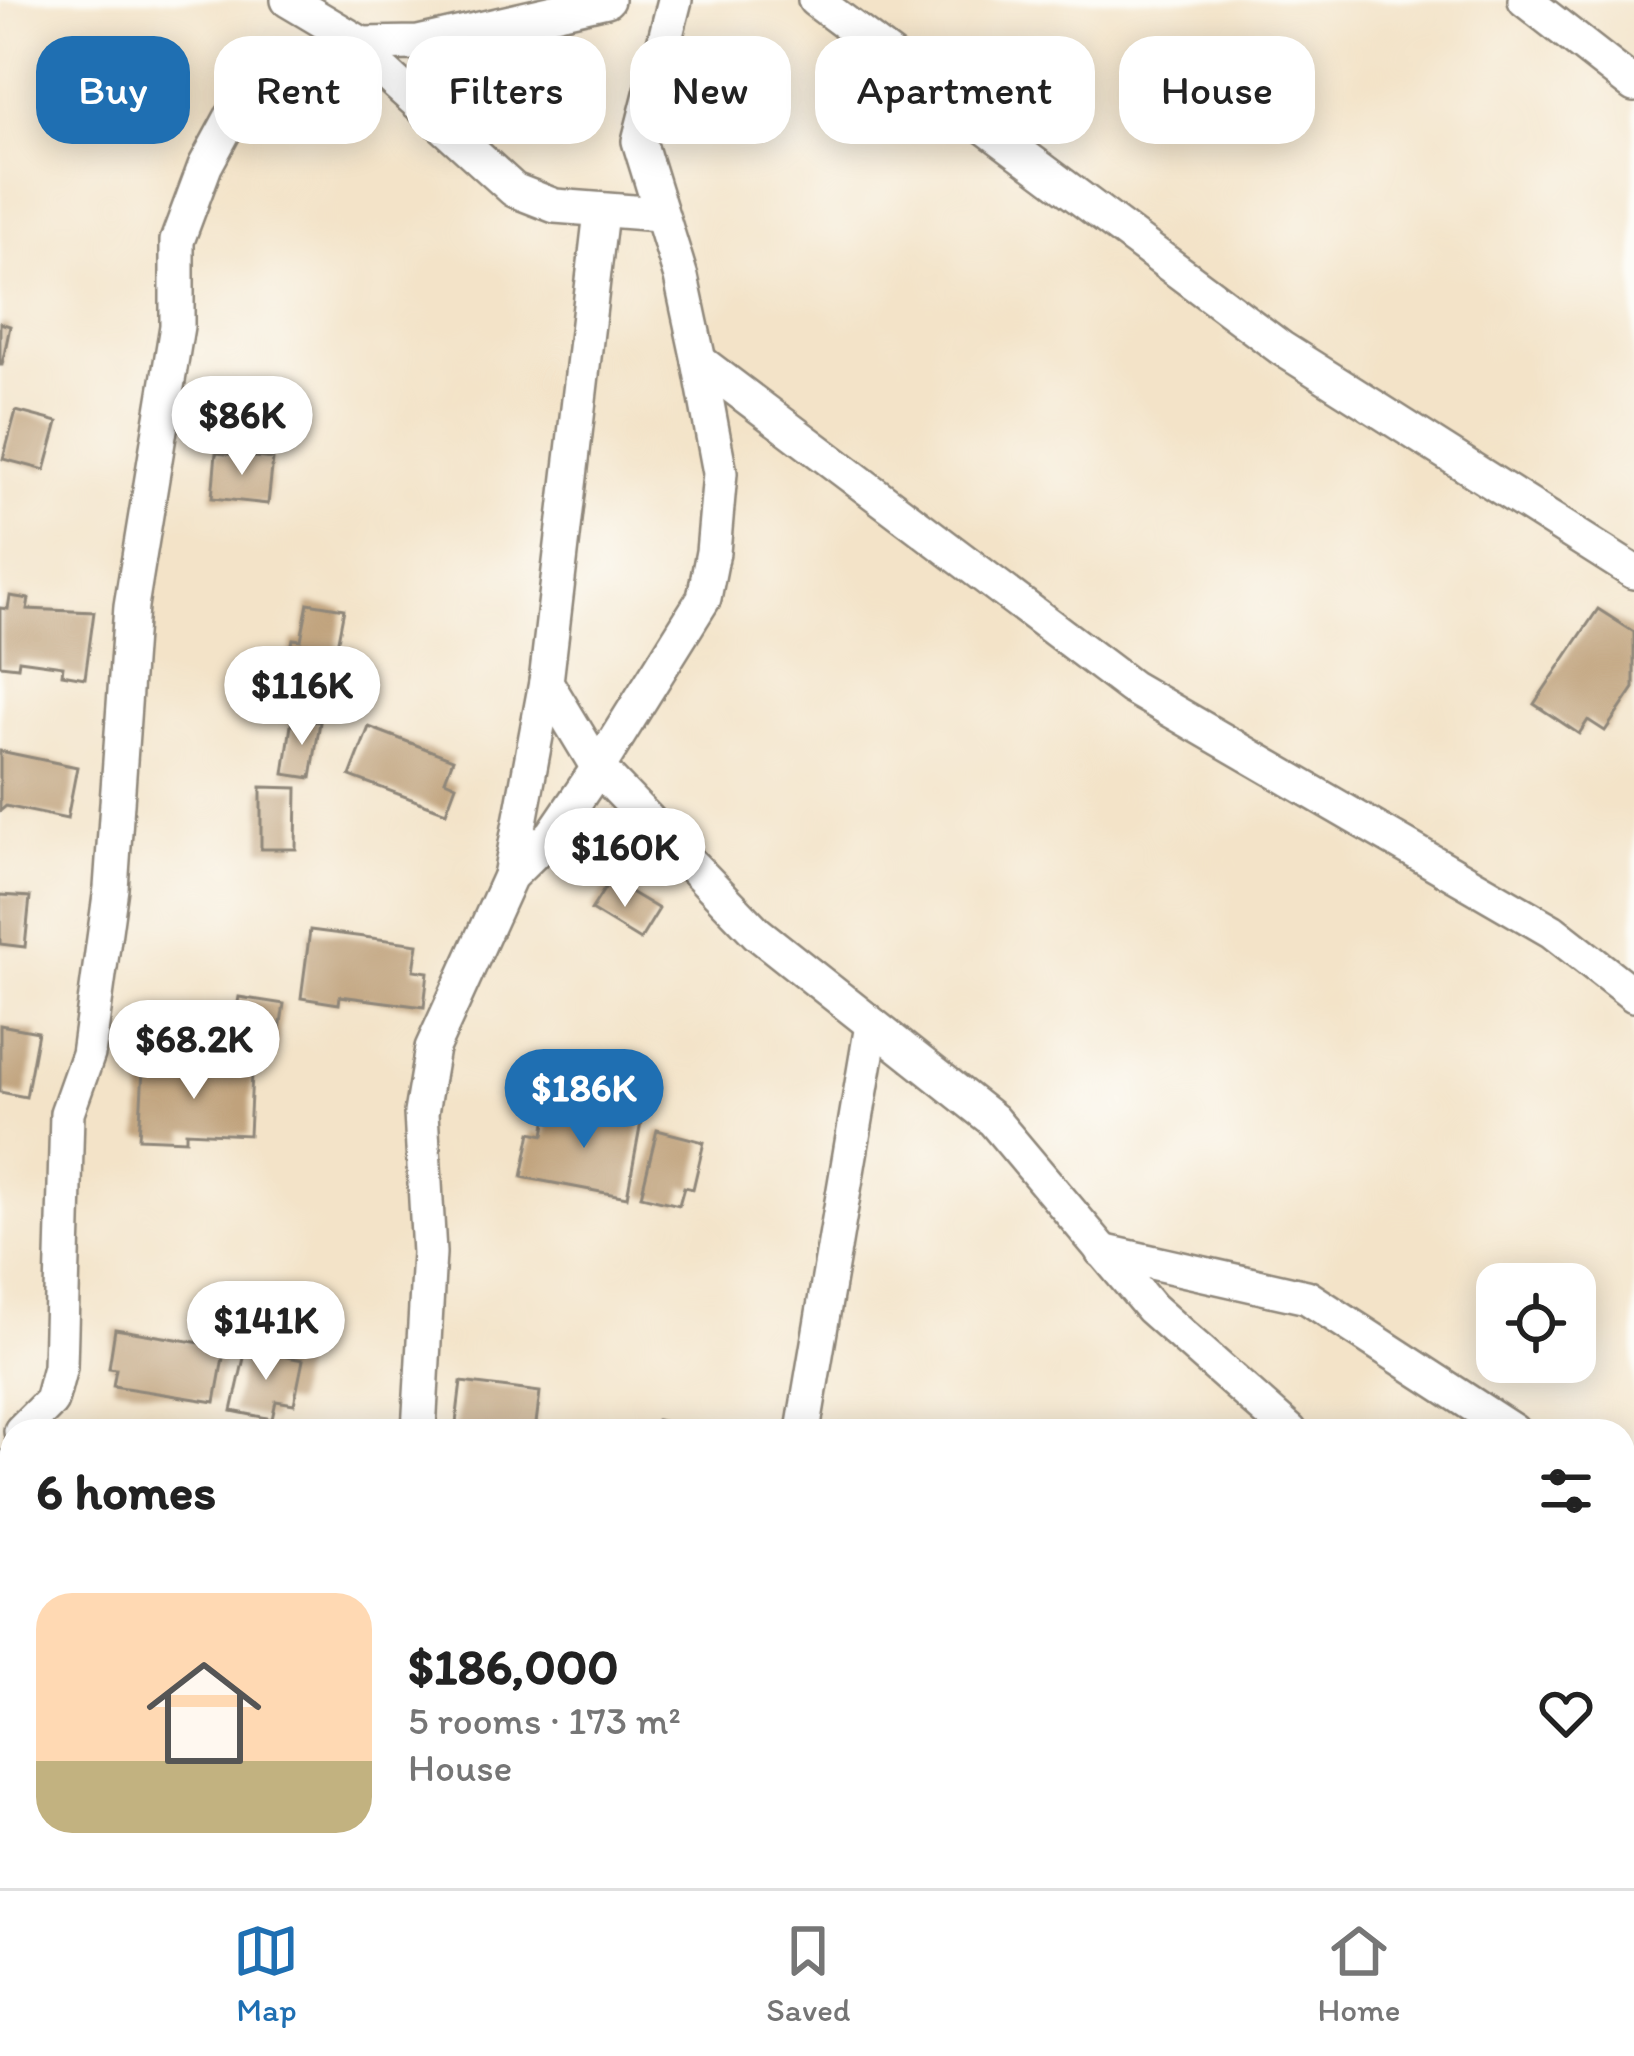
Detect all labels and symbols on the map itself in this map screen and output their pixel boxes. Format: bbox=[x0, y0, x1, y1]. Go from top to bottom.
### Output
pin: $86K bbox=[171, 376, 313, 478]
pin: $116K bbox=[218, 646, 386, 748]
pin: $160K bbox=[541, 808, 709, 910]
pin: $68.2K bbox=[96, 1000, 292, 1102]
pin: $186K bbox=[500, 1049, 668, 1151]
pin: $141K bbox=[182, 1281, 350, 1383]

